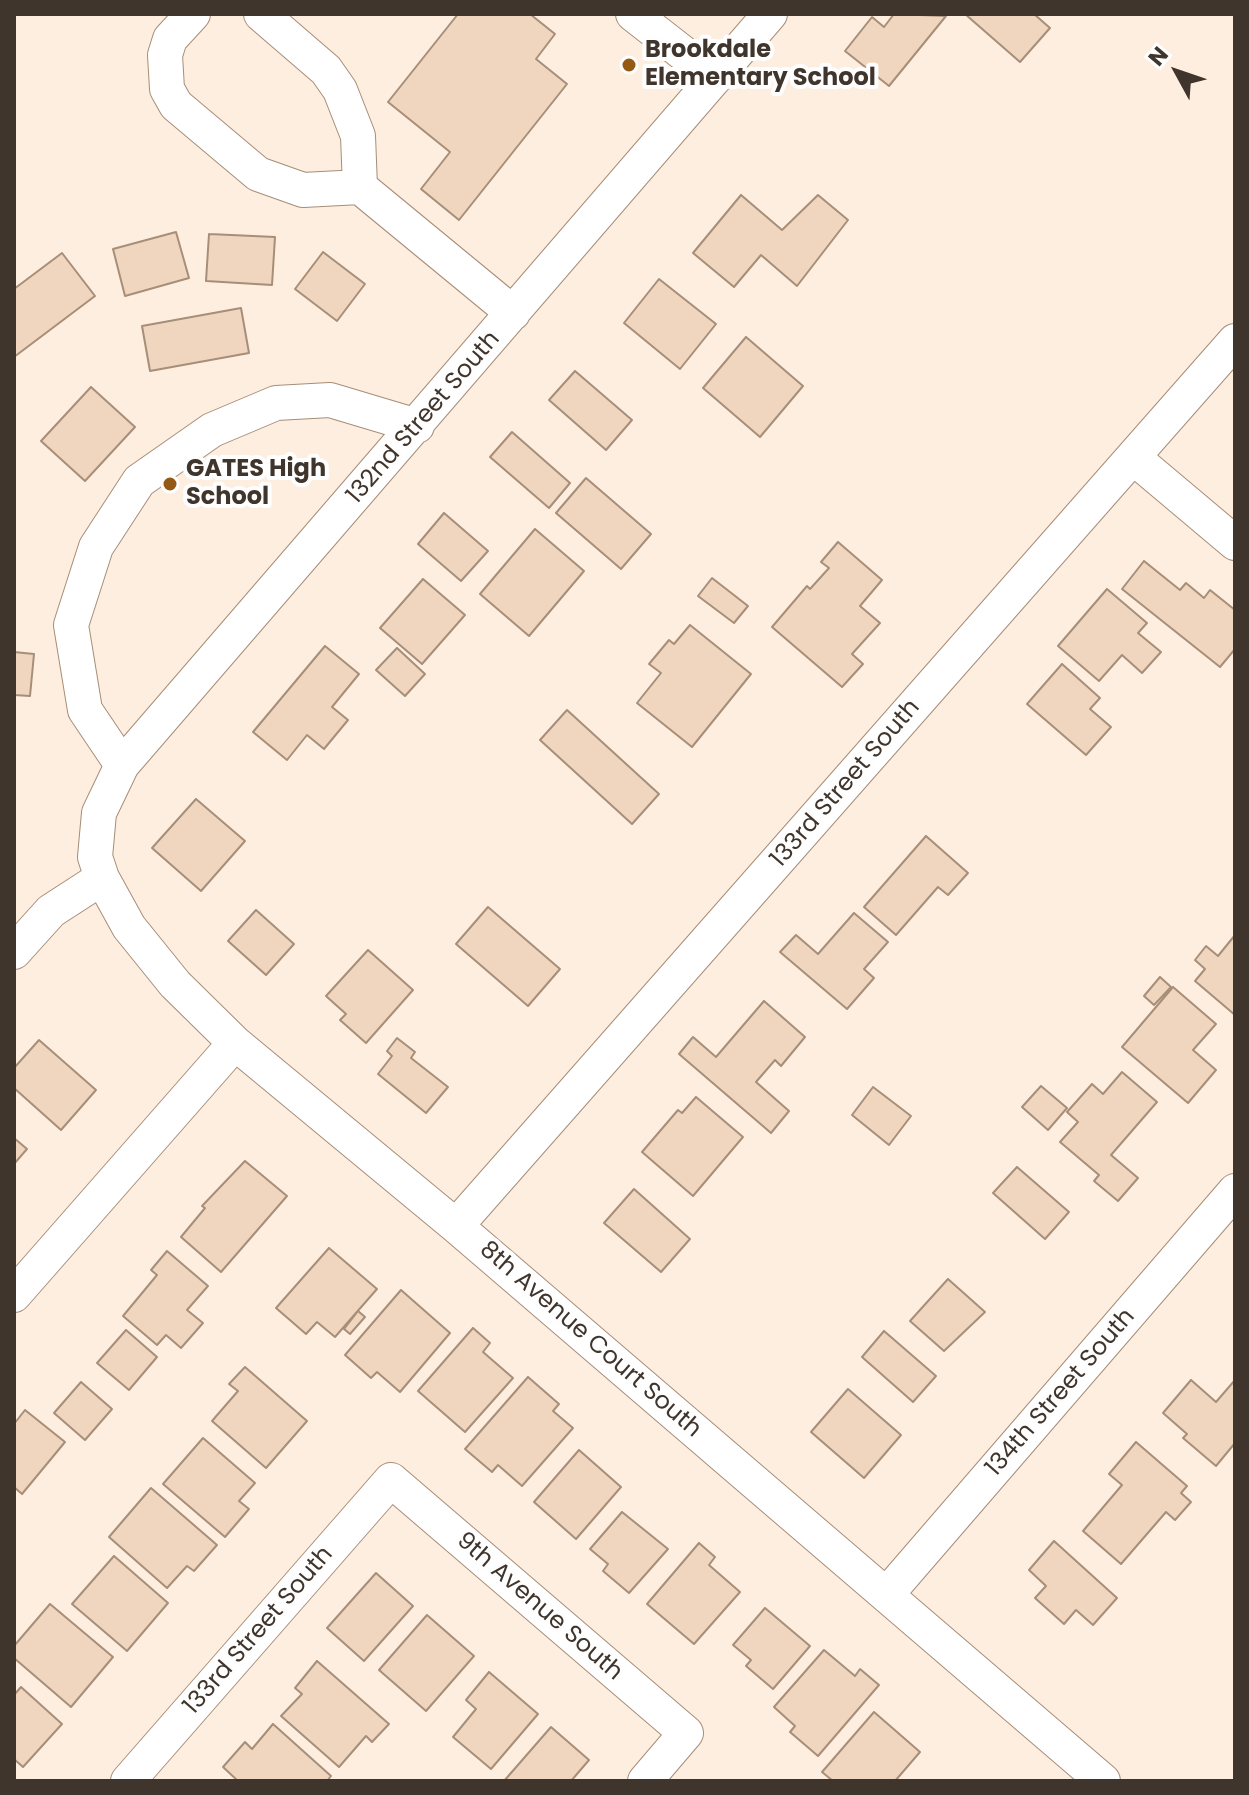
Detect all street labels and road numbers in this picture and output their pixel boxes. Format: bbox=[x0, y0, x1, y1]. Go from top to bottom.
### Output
street label: 132nd Street South bbox=[341, 326, 507, 510]
street label: 133rd Street South bbox=[765, 694, 927, 874]
street label: 8th Avenue Court South bbox=[473, 1236, 707, 1444]
street label: 134th Street South bbox=[980, 1303, 1142, 1483]
street label: 9th Avenue South bbox=[450, 1527, 628, 1687]
street label: 133rd Street South bbox=[178, 1541, 340, 1721]

